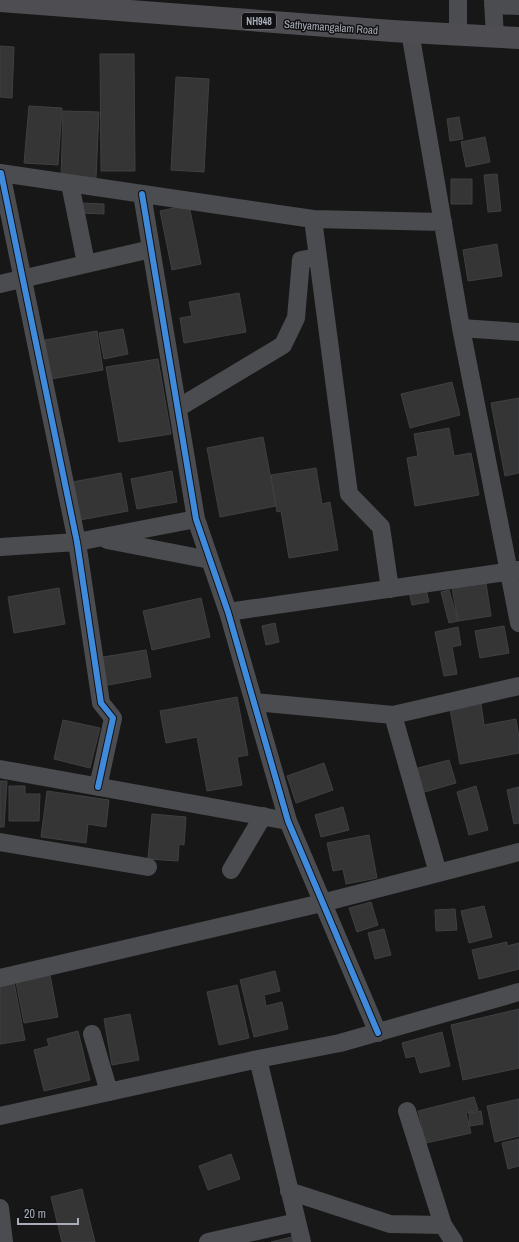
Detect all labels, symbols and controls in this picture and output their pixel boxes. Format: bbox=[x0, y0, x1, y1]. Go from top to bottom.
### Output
road number: NH948 bbox=[242, 13, 276, 29]
street label: Sathyamangalam Road bbox=[283, 17, 379, 37]
scale bar bbox=[18, 1200, 78, 1226]
text: 20 m bbox=[24, 1206, 46, 1222]

